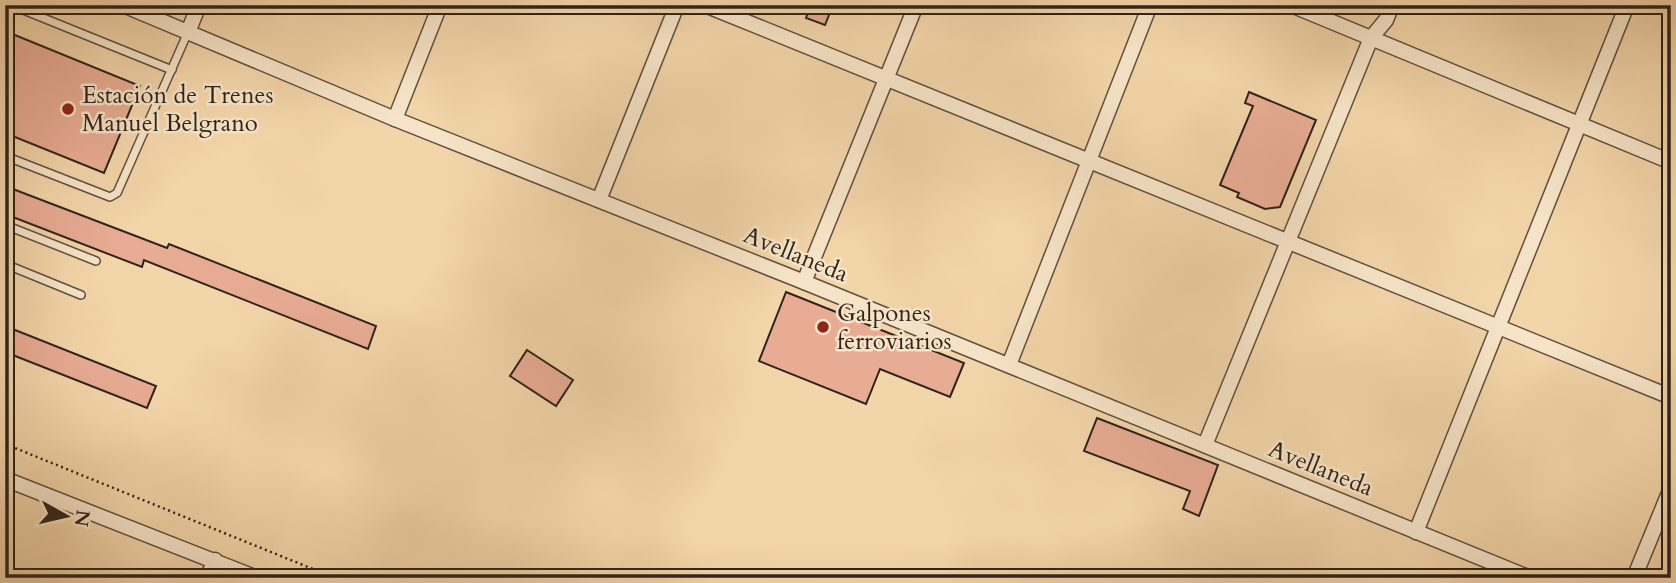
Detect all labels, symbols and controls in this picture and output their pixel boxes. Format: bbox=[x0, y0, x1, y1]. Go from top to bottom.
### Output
place label: Estación de Trenes Manuel Belgrano bbox=[82, 79, 273, 140]
marker: Estación de Trenes Manuel Belgrano bbox=[60, 101, 76, 117]
street label: Avellaneda bbox=[738, 218, 854, 291]
place label: Galpones ferroviarios bbox=[837, 297, 951, 358]
marker: Galpones ferroviarios bbox=[815, 319, 831, 335]
street label: Avellaneda bbox=[1263, 432, 1379, 505]
north arrow bbox=[32, 482, 102, 552]
text: N bbox=[68, 508, 96, 529]

